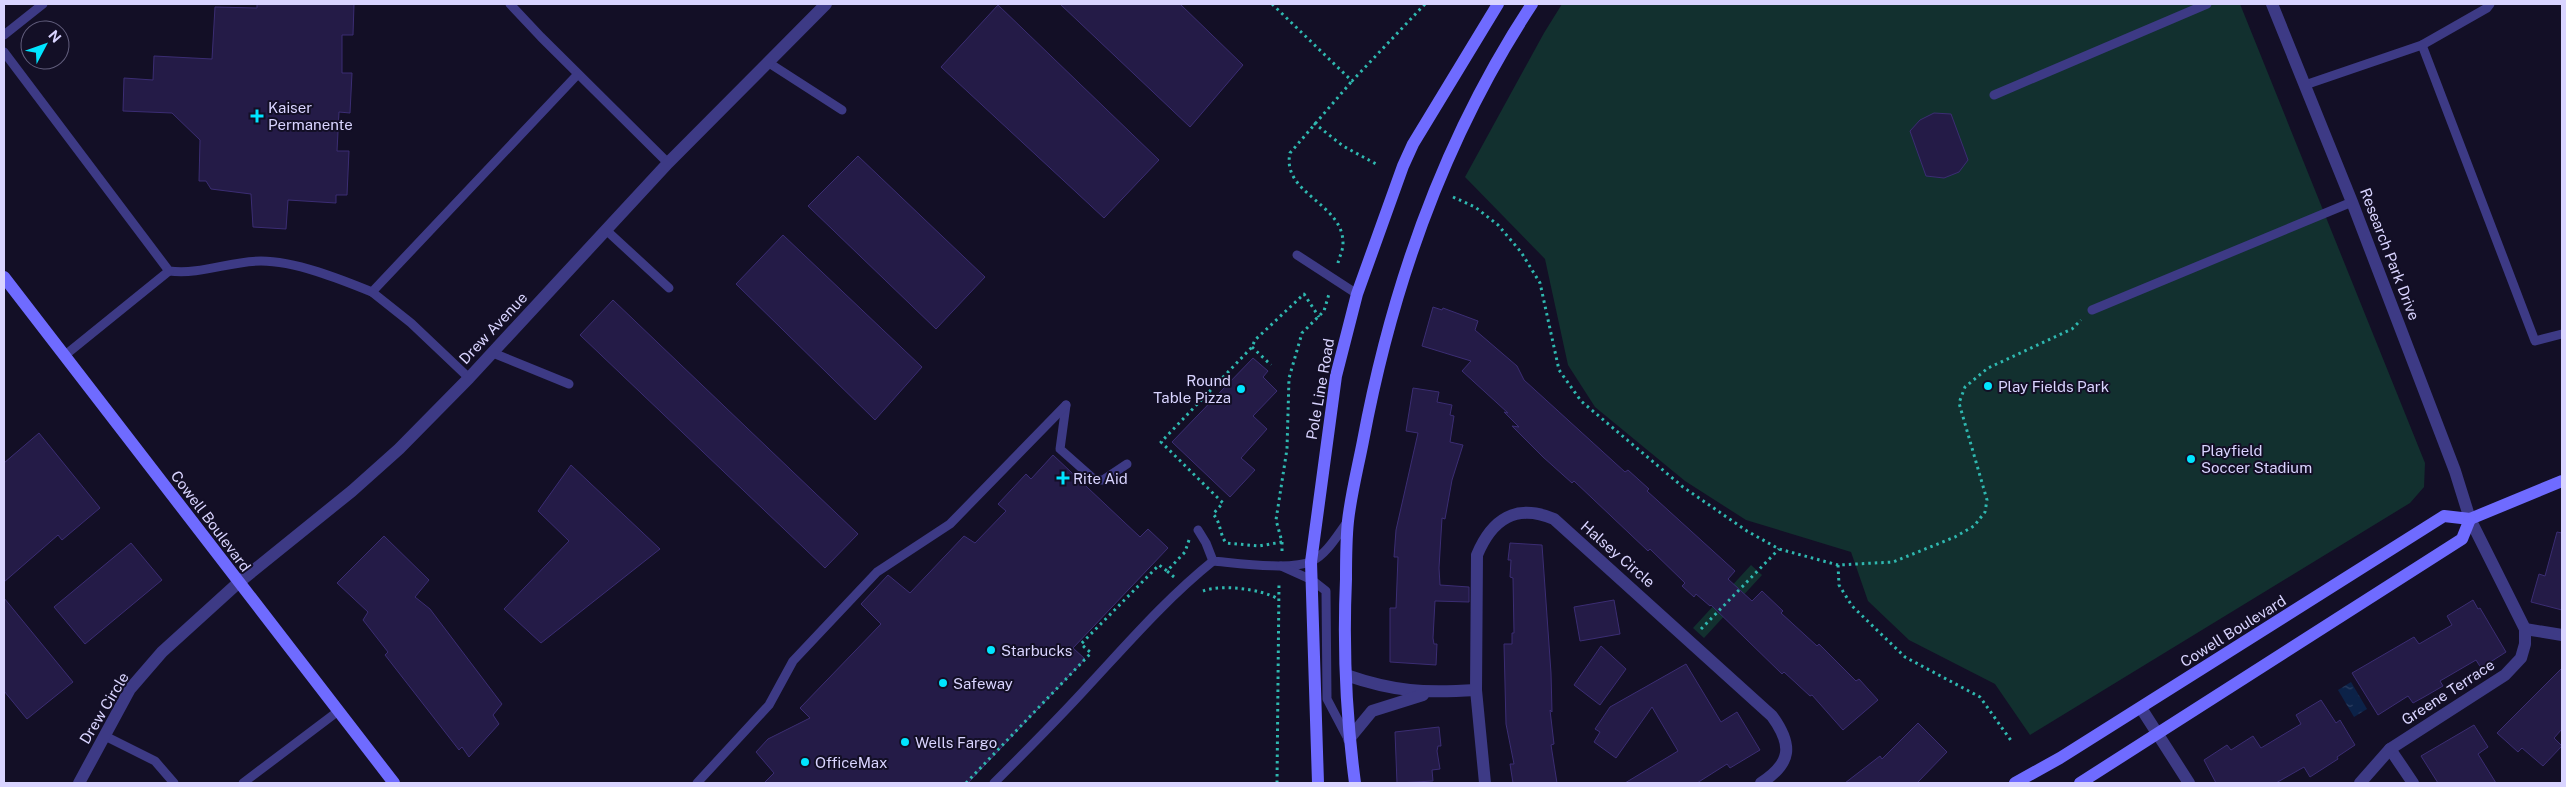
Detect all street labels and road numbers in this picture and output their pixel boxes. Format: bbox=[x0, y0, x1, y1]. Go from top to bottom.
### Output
street label: Research Park Drive bbox=[2357, 185, 2423, 323]
street label: Drew Avenue bbox=[456, 289, 530, 367]
street label: Pole Line Road bbox=[1303, 337, 1337, 441]
street label: Cowell Boulevard bbox=[168, 467, 254, 575]
street label: Halsey Circle bbox=[1578, 517, 1658, 591]
street label: Cowell Boulevard bbox=[2177, 592, 2289, 670]
street label: Greene Terrace bbox=[2398, 656, 2498, 728]
street label: Drew Circle bbox=[76, 669, 132, 747]

